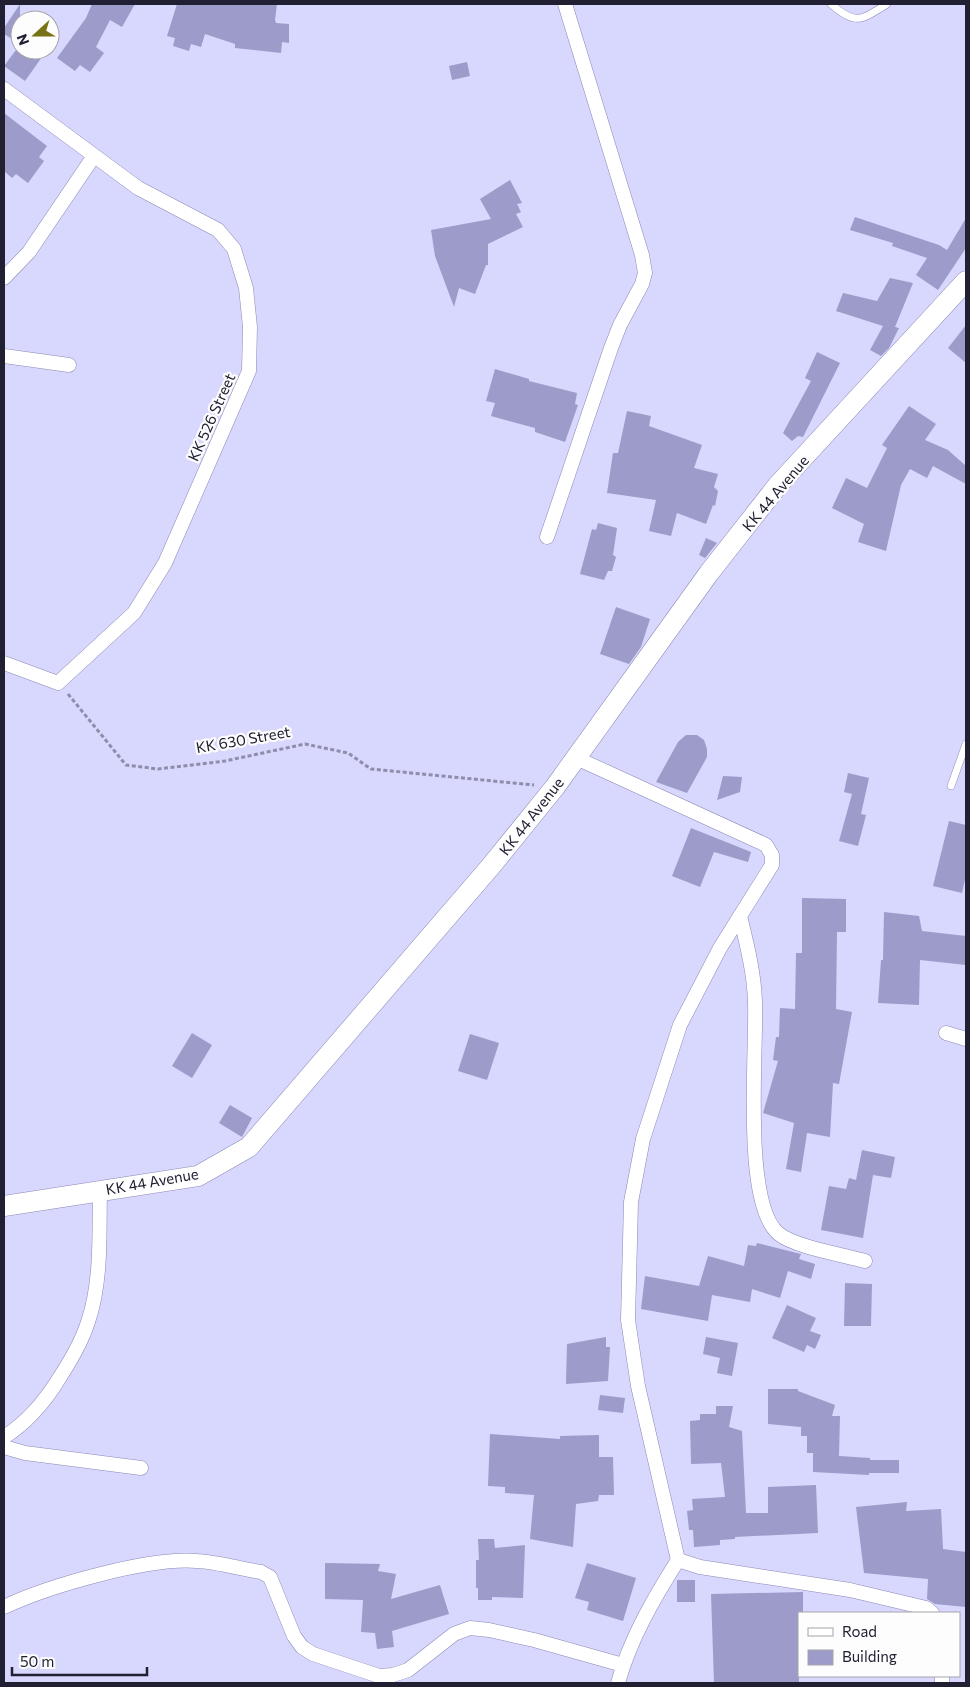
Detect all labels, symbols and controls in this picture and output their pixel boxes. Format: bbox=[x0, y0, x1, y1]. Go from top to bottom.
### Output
north arrow bbox=[10, 10, 60, 60]
text: N bbox=[13, 32, 32, 48]
street label: KK 526 Street bbox=[184, 370, 238, 464]
street label: KK 44 Avenue bbox=[738, 451, 812, 535]
street label: KK 630 Street bbox=[194, 722, 292, 756]
street label: KK 44 Avenue bbox=[495, 773, 567, 859]
street label: KK 44 Avenue bbox=[104, 1164, 200, 1198]
legend bbox=[798, 1612, 960, 1677]
text: Road bbox=[842, 1622, 877, 1640]
scale bar bbox=[12, 1644, 148, 1676]
text: Building bbox=[842, 1647, 897, 1665]
text: 50 m bbox=[20, 1652, 54, 1670]

